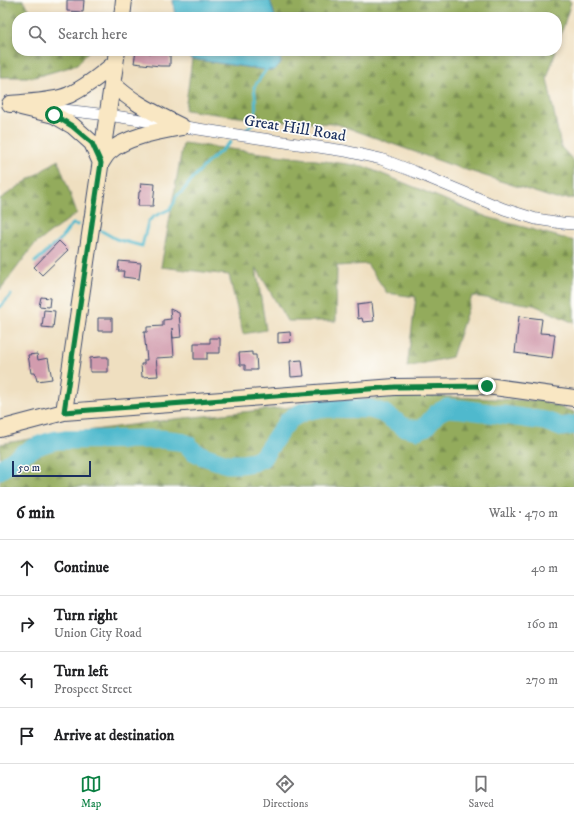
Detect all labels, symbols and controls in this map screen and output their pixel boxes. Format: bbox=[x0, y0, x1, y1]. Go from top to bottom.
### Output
search box bbox=[12, 12, 562, 56]
icon: search bbox=[26, 23, 48, 45]
text: Search here bbox=[58, 25, 127, 44]
route start bbox=[45, 106, 63, 124]
street label: Great Hill Road bbox=[243, 110, 347, 146]
route end bbox=[478, 377, 496, 395]
scale bar bbox=[12, 459, 91, 478]
text: 50 m bbox=[18, 461, 40, 475]
text: 6 min bbox=[16, 502, 55, 524]
text: Walk · 470 m bbox=[489, 505, 558, 521]
icon: ahead bbox=[16, 557, 38, 579]
text: Continue bbox=[54, 558, 109, 577]
text: 40 m bbox=[531, 560, 558, 576]
text: Turn right bbox=[54, 606, 117, 625]
icon: right bbox=[16, 613, 38, 635]
text: 160 m bbox=[527, 616, 558, 632]
text: Union City Road bbox=[54, 625, 142, 641]
text: Turn left bbox=[54, 662, 108, 681]
icon: left bbox=[16, 669, 38, 691]
text: 270 m bbox=[526, 672, 558, 688]
text: Prospect Street bbox=[54, 681, 132, 697]
icon: arrive bbox=[16, 725, 38, 747]
text: Arrive at destination bbox=[54, 726, 174, 745]
tab: Map bbox=[80, 773, 102, 811]
tab: Directions bbox=[263, 773, 308, 811]
tab: Saved bbox=[469, 773, 494, 811]

